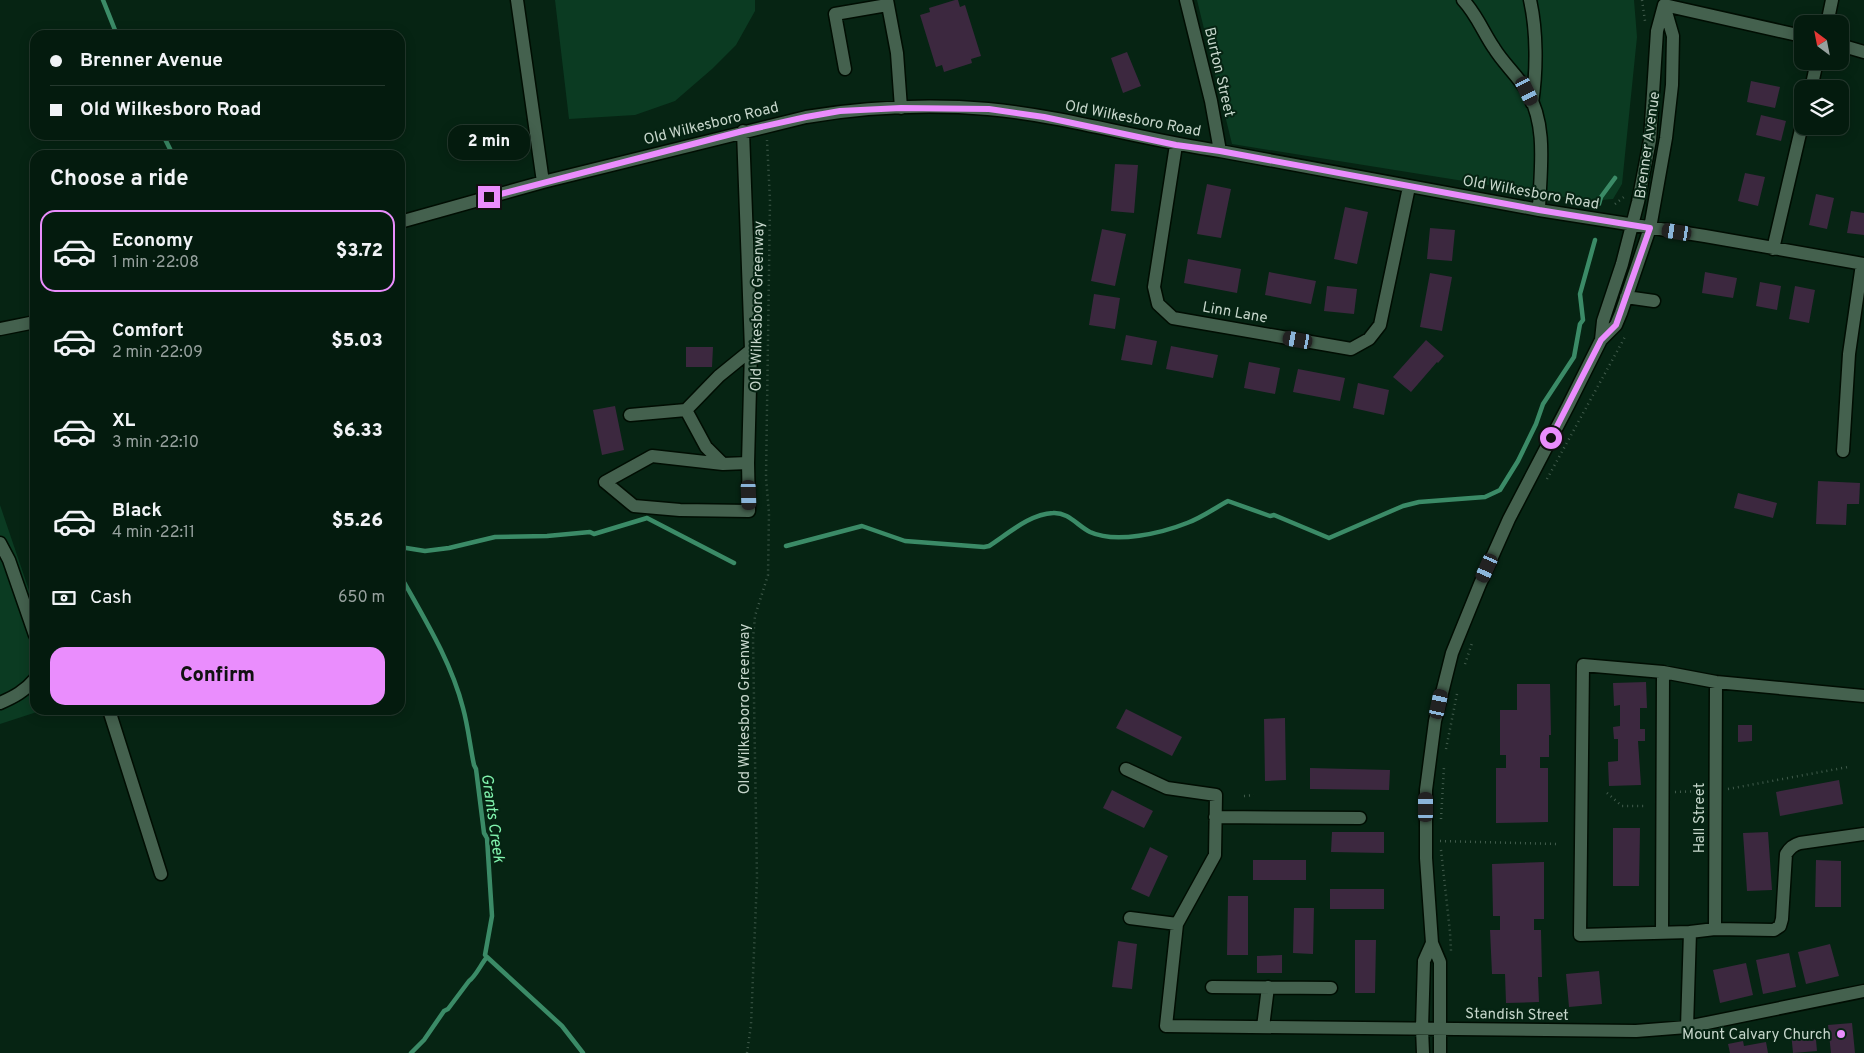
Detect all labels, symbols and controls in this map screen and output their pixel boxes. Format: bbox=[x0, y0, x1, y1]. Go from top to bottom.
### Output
north arrow bbox=[1794, 15, 1849, 70]
map controls bbox=[1794, 15, 1849, 135]
street label: Burton Street bbox=[1199, 26, 1238, 119]
text: Brenner Avenue bbox=[80, 49, 223, 73]
car bbox=[1513, 74, 1540, 108]
button: layers bbox=[1794, 80, 1849, 135]
street label: Brenner Avenue bbox=[1632, 90, 1665, 200]
street label: Old Wilkesboro Road bbox=[1063, 97, 1202, 142]
text: Old Wilkesboro Road bbox=[80, 98, 262, 122]
street label: Old Wilkesboro Road bbox=[642, 98, 781, 150]
callout: 2 min bbox=[448, 124, 530, 160]
text: 2 min bbox=[468, 132, 510, 152]
text: Choose a ride bbox=[50, 166, 188, 193]
street label: Old Wilkesboro Road bbox=[1461, 172, 1601, 215]
route end bbox=[478, 186, 500, 208]
street label: Old Wilkesboro Greenway bbox=[748, 220, 769, 392]
car bbox=[1661, 222, 1692, 242]
icon: car bbox=[52, 229, 97, 274]
text: Economy bbox=[112, 229, 193, 253]
text: $3.72 bbox=[336, 239, 383, 263]
text: 1 min · 22:08 bbox=[112, 253, 199, 273]
street label: Linn Lane bbox=[1201, 298, 1269, 329]
icon: car bbox=[52, 319, 97, 364]
text: Comfort bbox=[112, 319, 184, 343]
text: $5.03 bbox=[331, 329, 383, 353]
car bbox=[1281, 330, 1314, 350]
text: 2 min · 22:09 bbox=[112, 343, 203, 363]
icon: car bbox=[52, 409, 97, 454]
text: XL bbox=[112, 409, 135, 433]
text: $6.33 bbox=[332, 419, 383, 443]
route start bbox=[1540, 427, 1562, 449]
text: 3 min · 22:10 bbox=[112, 433, 199, 453]
car bbox=[740, 480, 757, 510]
icon: car bbox=[52, 499, 97, 544]
text: Black bbox=[112, 499, 162, 523]
text: $5.26 bbox=[332, 509, 383, 533]
text: 4 min · 22:11 bbox=[112, 523, 195, 543]
car bbox=[1474, 551, 1499, 585]
icon: cash bbox=[50, 584, 78, 612]
text: Cash bbox=[90, 586, 132, 610]
text: 650 m bbox=[338, 588, 385, 608]
street label: Old Wilkesboro Greenway bbox=[736, 624, 755, 794]
button: Confirm bbox=[50, 647, 385, 705]
car bbox=[1428, 688, 1449, 720]
water label: Grants Creek bbox=[476, 772, 508, 865]
street label: Hall Street bbox=[1691, 783, 1710, 853]
car bbox=[1418, 792, 1433, 822]
street label: Standish Street bbox=[1465, 1005, 1569, 1026]
place label: Mount Calvary Church bbox=[1682, 1026, 1831, 1045]
marker: Mount Calvary Church bbox=[1835, 1028, 1847, 1040]

